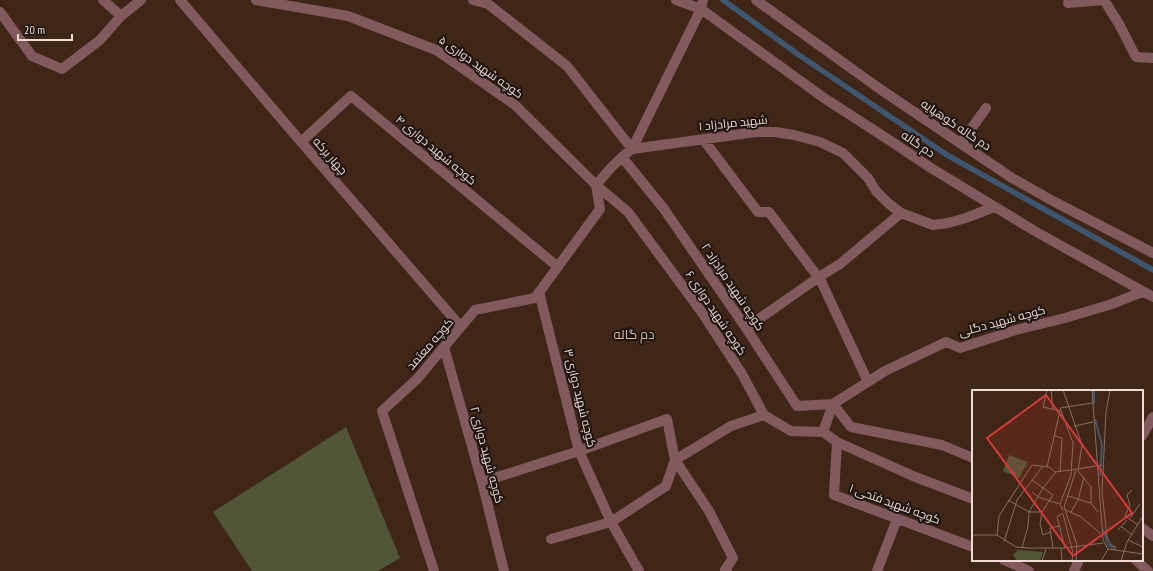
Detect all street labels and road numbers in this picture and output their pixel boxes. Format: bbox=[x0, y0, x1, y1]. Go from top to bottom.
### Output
street label: کوچه شهید دواری ۵ bbox=[435, 32, 526, 103]
street label: دم گاله کوهپایه bbox=[918, 96, 994, 154]
street label: کوچه شهید دواری ۴ bbox=[392, 111, 480, 189]
street label: شهید مرادزاد ۱ bbox=[698, 111, 768, 134]
street label: دم گاله bbox=[898, 127, 938, 161]
street label: چهار برکه bbox=[308, 134, 351, 179]
street label: کوچه شهید مرادزاد ۲ bbox=[697, 240, 768, 334]
street label: کوچه شهید دواری ۶ bbox=[681, 268, 750, 359]
street label: کوچه شهید دگلی bbox=[957, 302, 1047, 341]
street label: کوچه معتمد bbox=[403, 315, 458, 374]
street label: کوچه شهید دواری ۳ bbox=[559, 347, 600, 449]
street label: کوچه شهید دواری ۲ bbox=[465, 405, 508, 505]
street label: کوچه شهید فتحی ۱ bbox=[847, 480, 943, 529]

